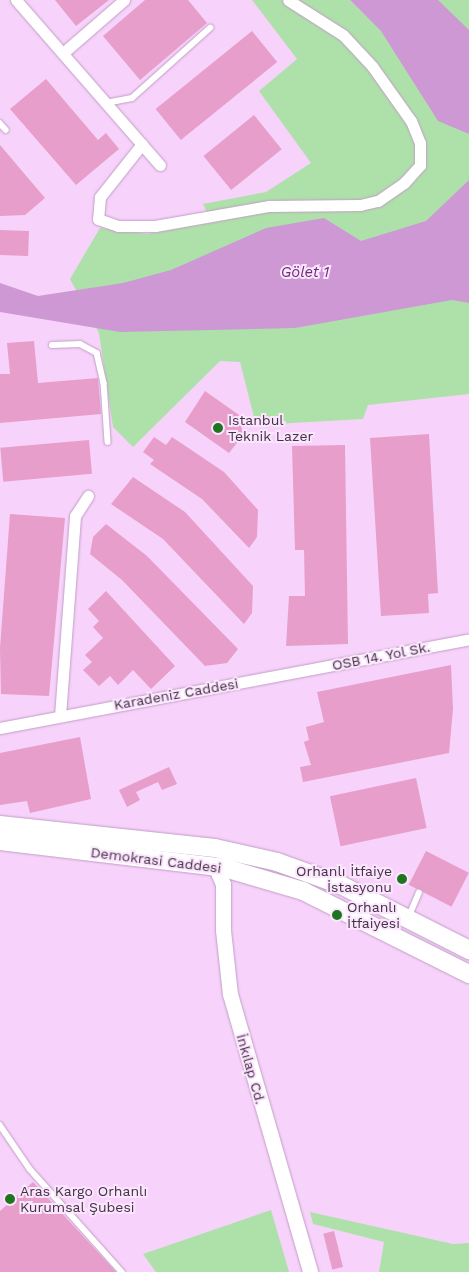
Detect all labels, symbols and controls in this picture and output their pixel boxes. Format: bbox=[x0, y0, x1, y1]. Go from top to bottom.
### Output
water label: Gölet 1 bbox=[281, 264, 329, 282]
place label: Istanbul Teknik Lazer bbox=[228, 412, 313, 444]
marker: Istanbul Teknik Lazer bbox=[212, 422, 224, 434]
street label: OSB 14. Yol Sk. bbox=[330, 638, 432, 674]
street label: Karadeniz Caddesi bbox=[112, 675, 240, 713]
street label: Demokrasi Caddesi bbox=[90, 844, 222, 876]
place label: Orhanlı İtfaiye İstasyonu bbox=[296, 863, 392, 896]
marker: Orhanlı İtfaiye İstasyonu bbox=[396, 873, 408, 885]
place label: Orhanlı İtfaiyesi bbox=[347, 899, 400, 932]
marker: Orhanlı İtfaiyesi bbox=[331, 909, 343, 921]
street label: İnkılap Cd. bbox=[233, 1032, 269, 1106]
place label: Aras Kargo Orhanlı Kurumsal Şubesi bbox=[20, 1183, 147, 1216]
marker: Aras Kargo Orhanlı Kurumsal Şubesi bbox=[4, 1193, 16, 1205]

